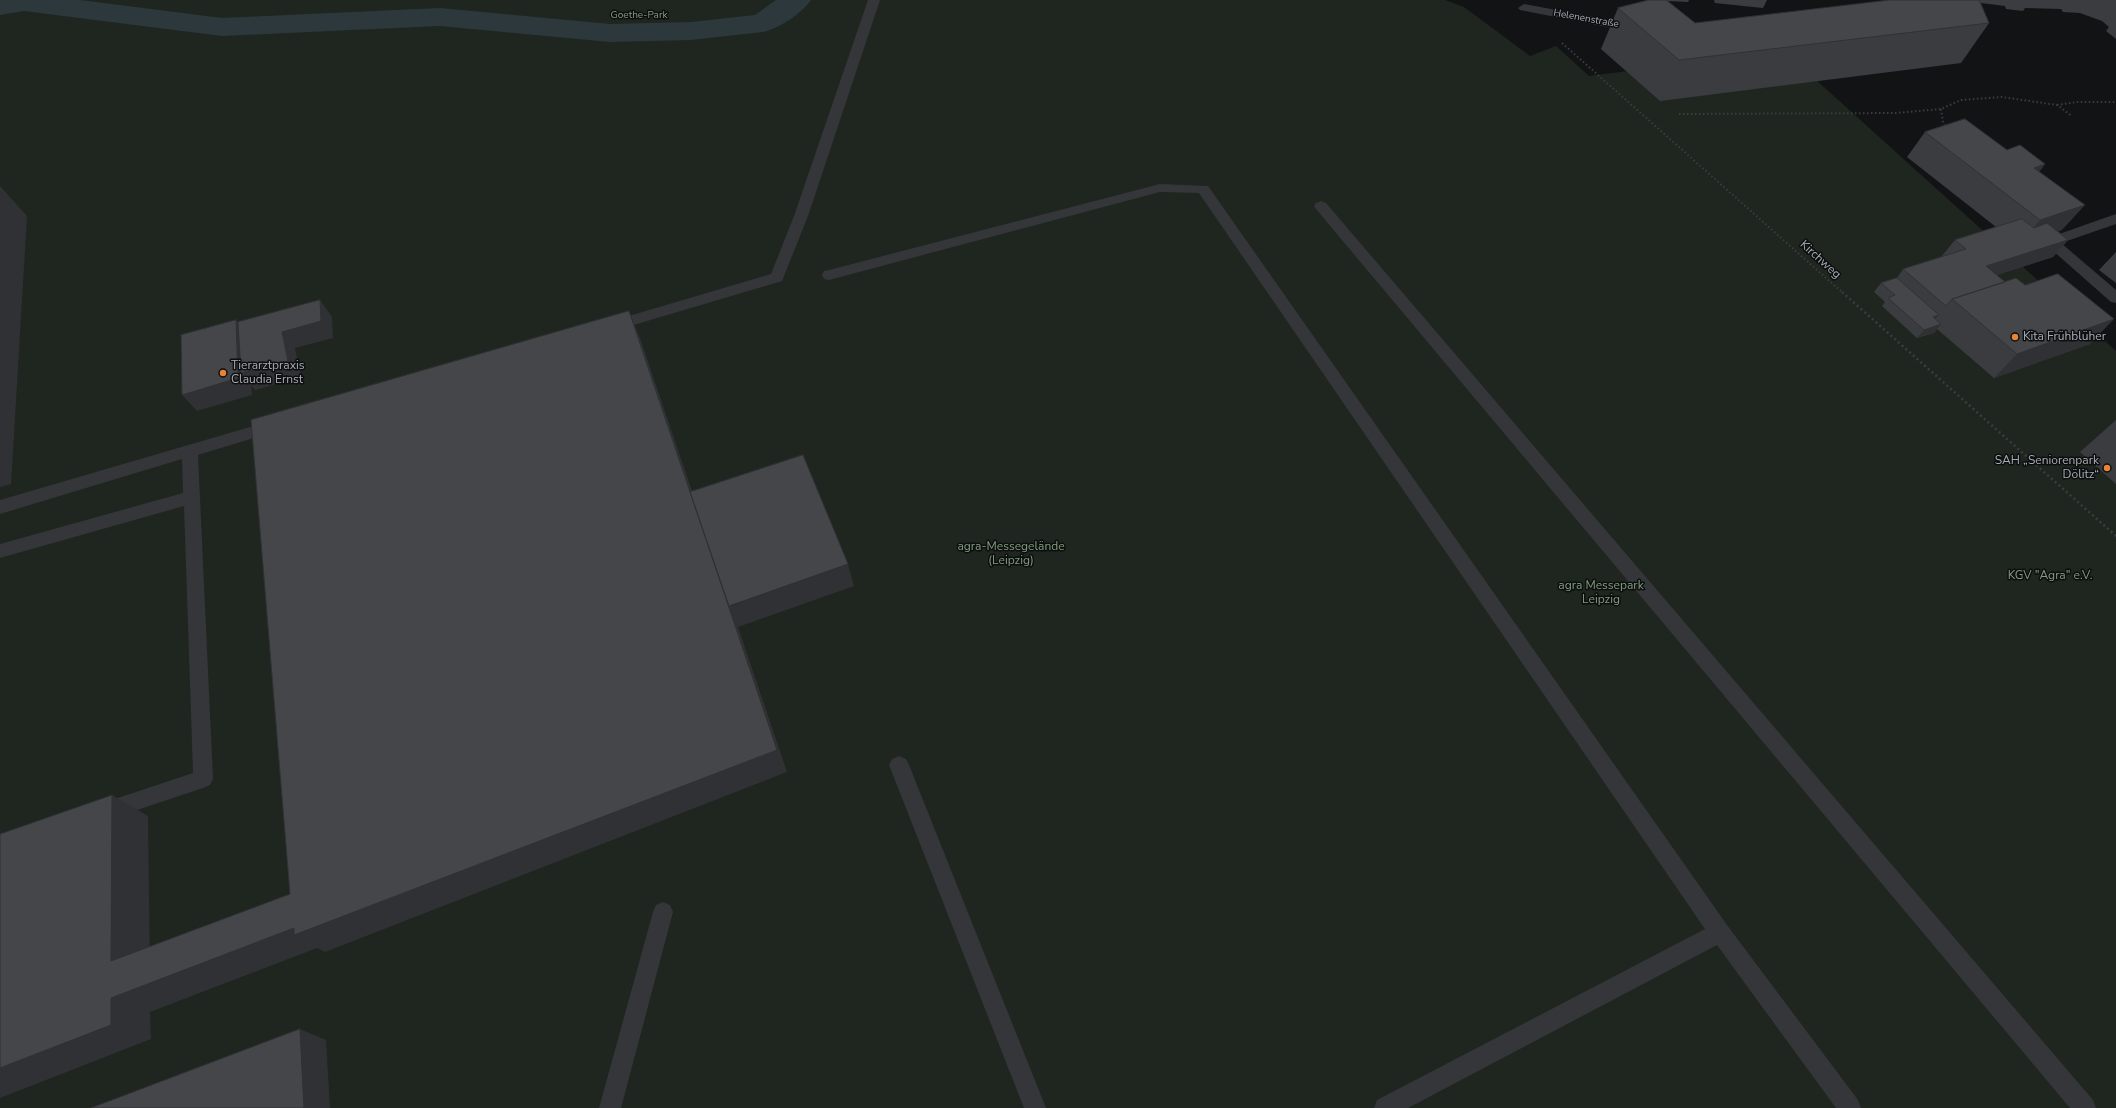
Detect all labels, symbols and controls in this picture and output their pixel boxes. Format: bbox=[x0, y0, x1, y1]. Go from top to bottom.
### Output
street label: Helenenstraße bbox=[1552, 7, 1620, 31]
park label: Goethe-Park bbox=[611, 10, 667, 22]
street label: Kirchweg bbox=[1797, 238, 1843, 282]
place label: Kita Frühblüher bbox=[2023, 330, 2106, 344]
marker: Kita Frühblüher bbox=[2010, 332, 2020, 342]
place label: Tierarztpraxis Claudia Ernst bbox=[231, 359, 305, 387]
marker: Tierarztpraxis Claudia Ernst bbox=[218, 368, 228, 378]
place label: SAH „Seniorenpark Dölitz“ bbox=[1995, 454, 2099, 482]
marker: SAH „Seniorenpark Dölitz“ bbox=[2102, 463, 2112, 473]
park label: agra-Messegelände (Leipzig) bbox=[957, 540, 1065, 568]
park label: KGV "Agra" e.V. bbox=[2008, 569, 2092, 583]
park label: agra Messepark Leipzig bbox=[1558, 579, 1644, 607]

